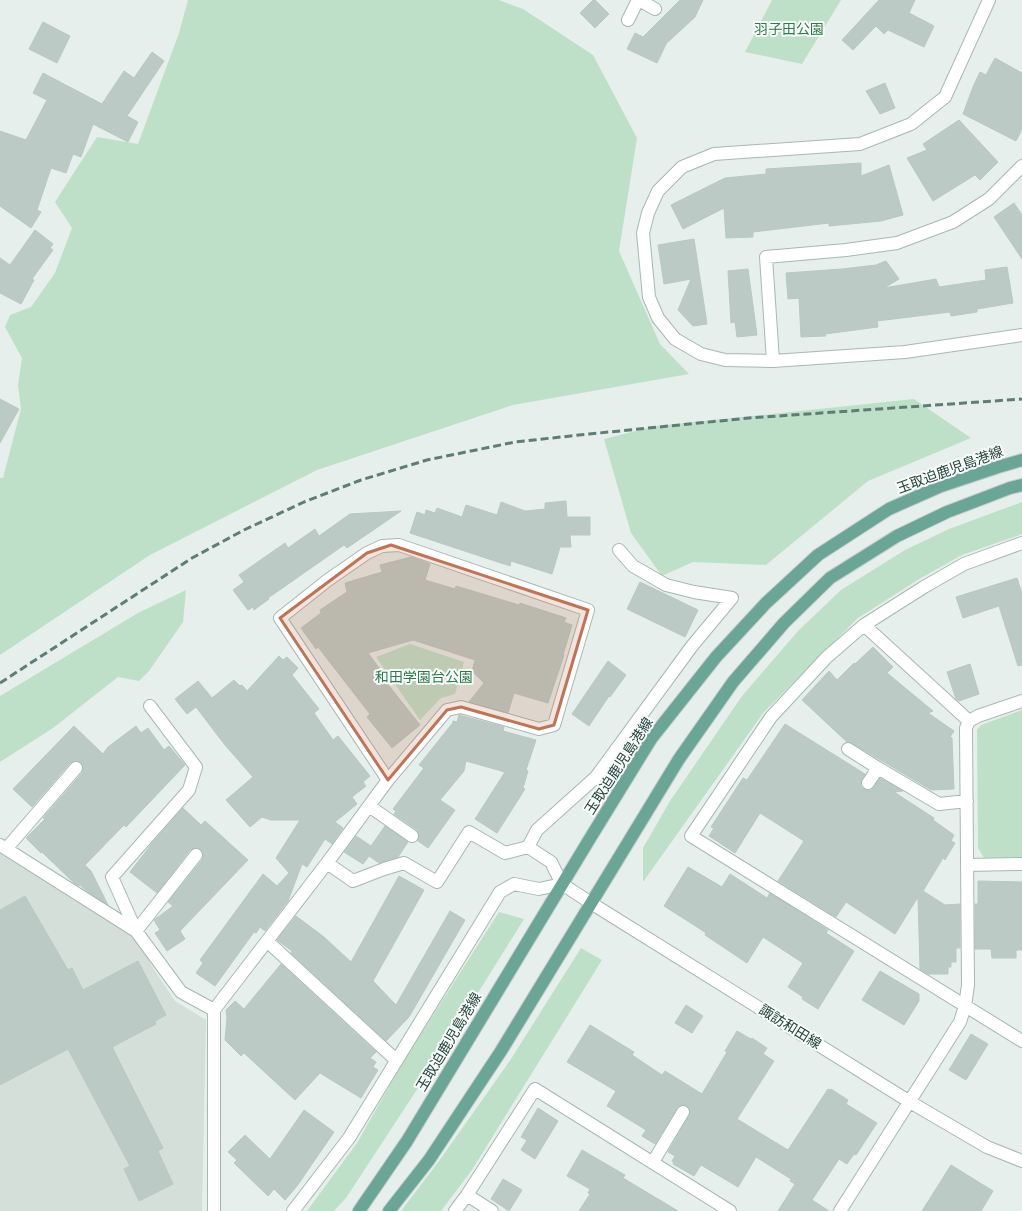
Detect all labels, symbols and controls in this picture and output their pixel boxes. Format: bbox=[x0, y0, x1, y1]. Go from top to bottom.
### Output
park label: 羽子田公園 bbox=[754, 21, 824, 38]
street label: 玉取迫鹿児島港線 bbox=[894, 443, 1006, 497]
park label: 和田学園台公園 bbox=[375, 669, 473, 686]
street label: 玉取迫鹿児島港線 bbox=[581, 714, 657, 818]
street label: 玉取迫鹿児島港線 bbox=[413, 990, 485, 1094]
street label: 諏訪和田線 bbox=[756, 1001, 824, 1053]

